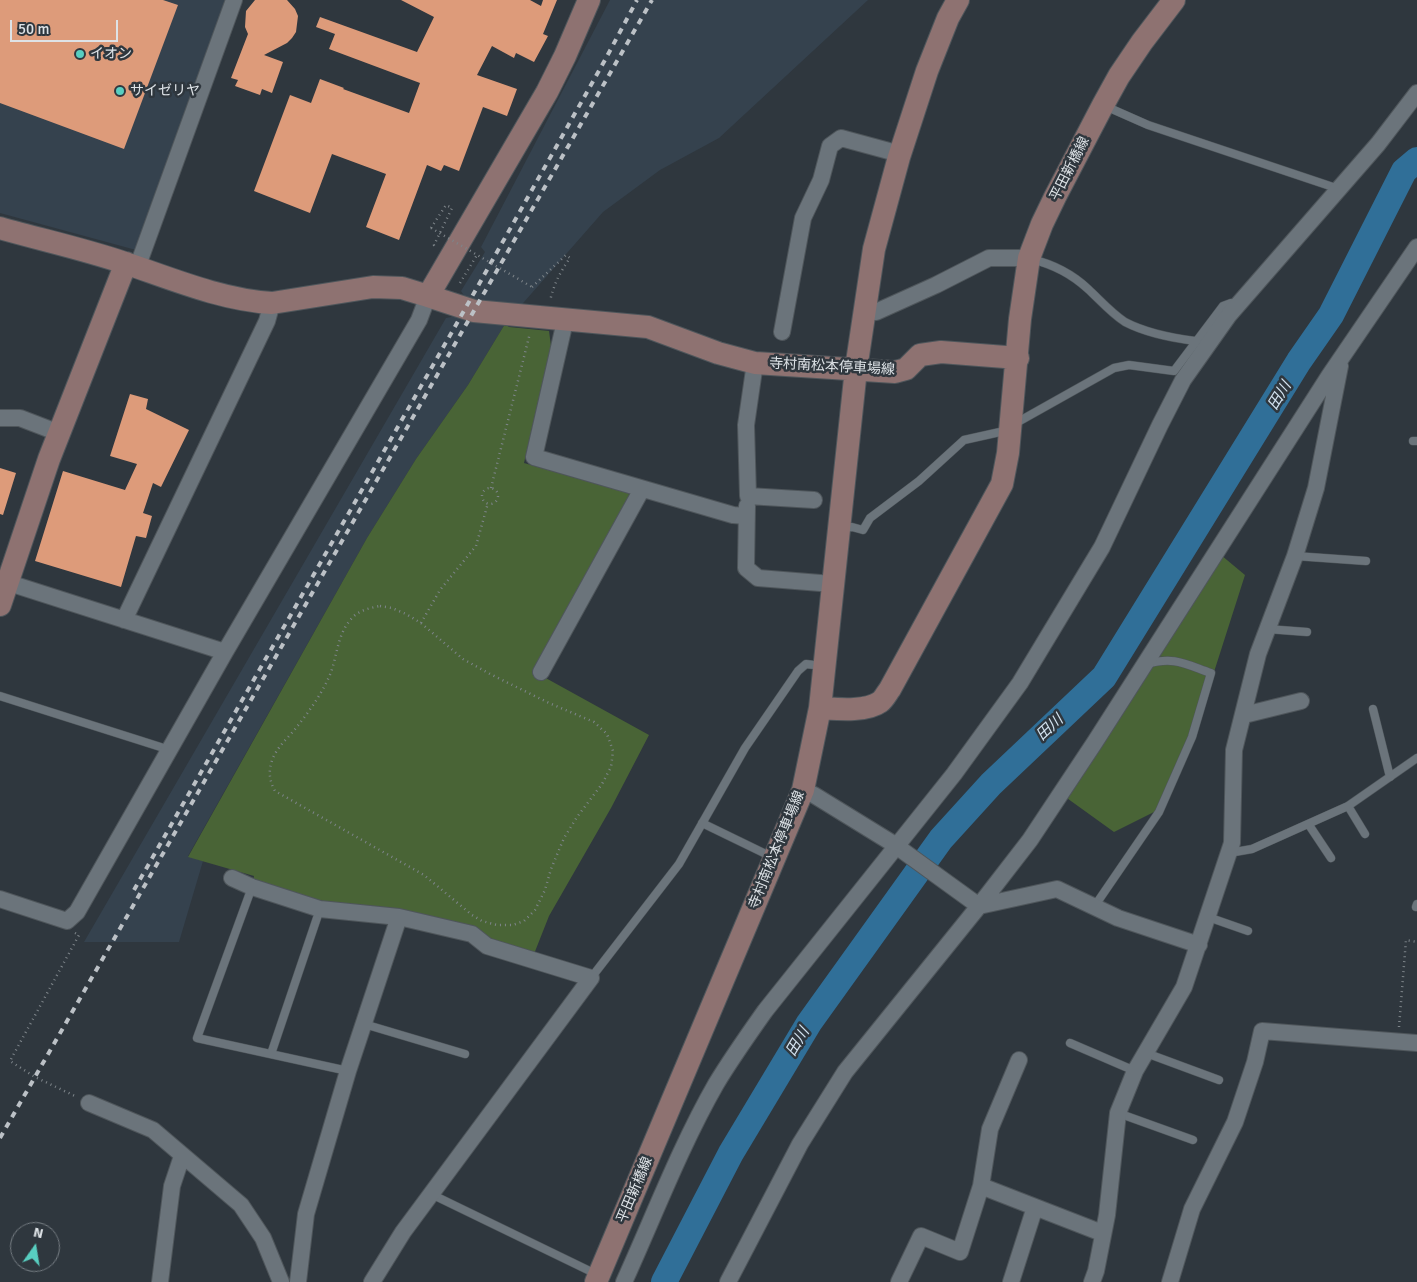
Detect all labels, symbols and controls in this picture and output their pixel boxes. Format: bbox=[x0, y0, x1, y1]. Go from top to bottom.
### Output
scale bar bbox=[12, 10, 120, 42]
text: 50 m bbox=[18, 20, 49, 38]
place label: イオン bbox=[90, 46, 132, 62]
marker: イオン bbox=[74, 48, 86, 60]
place label: サイゼリヤ bbox=[130, 83, 200, 99]
marker: サイゼリヤ bbox=[114, 85, 126, 97]
street label: 平田新橋線 bbox=[1047, 134, 1093, 204]
street label: 寺村南松本停車場線 bbox=[769, 355, 895, 379]
water label: 田川 bbox=[1264, 379, 1296, 413]
water label: 田川 bbox=[1033, 711, 1067, 745]
street label: 寺村南松本停車場線 bbox=[746, 788, 808, 912]
water label: 田川 bbox=[783, 1025, 813, 1059]
street label: 平田新橋線 bbox=[614, 1155, 656, 1225]
north arrow bbox=[10, 1222, 60, 1272]
text: N bbox=[32, 1223, 45, 1242]

